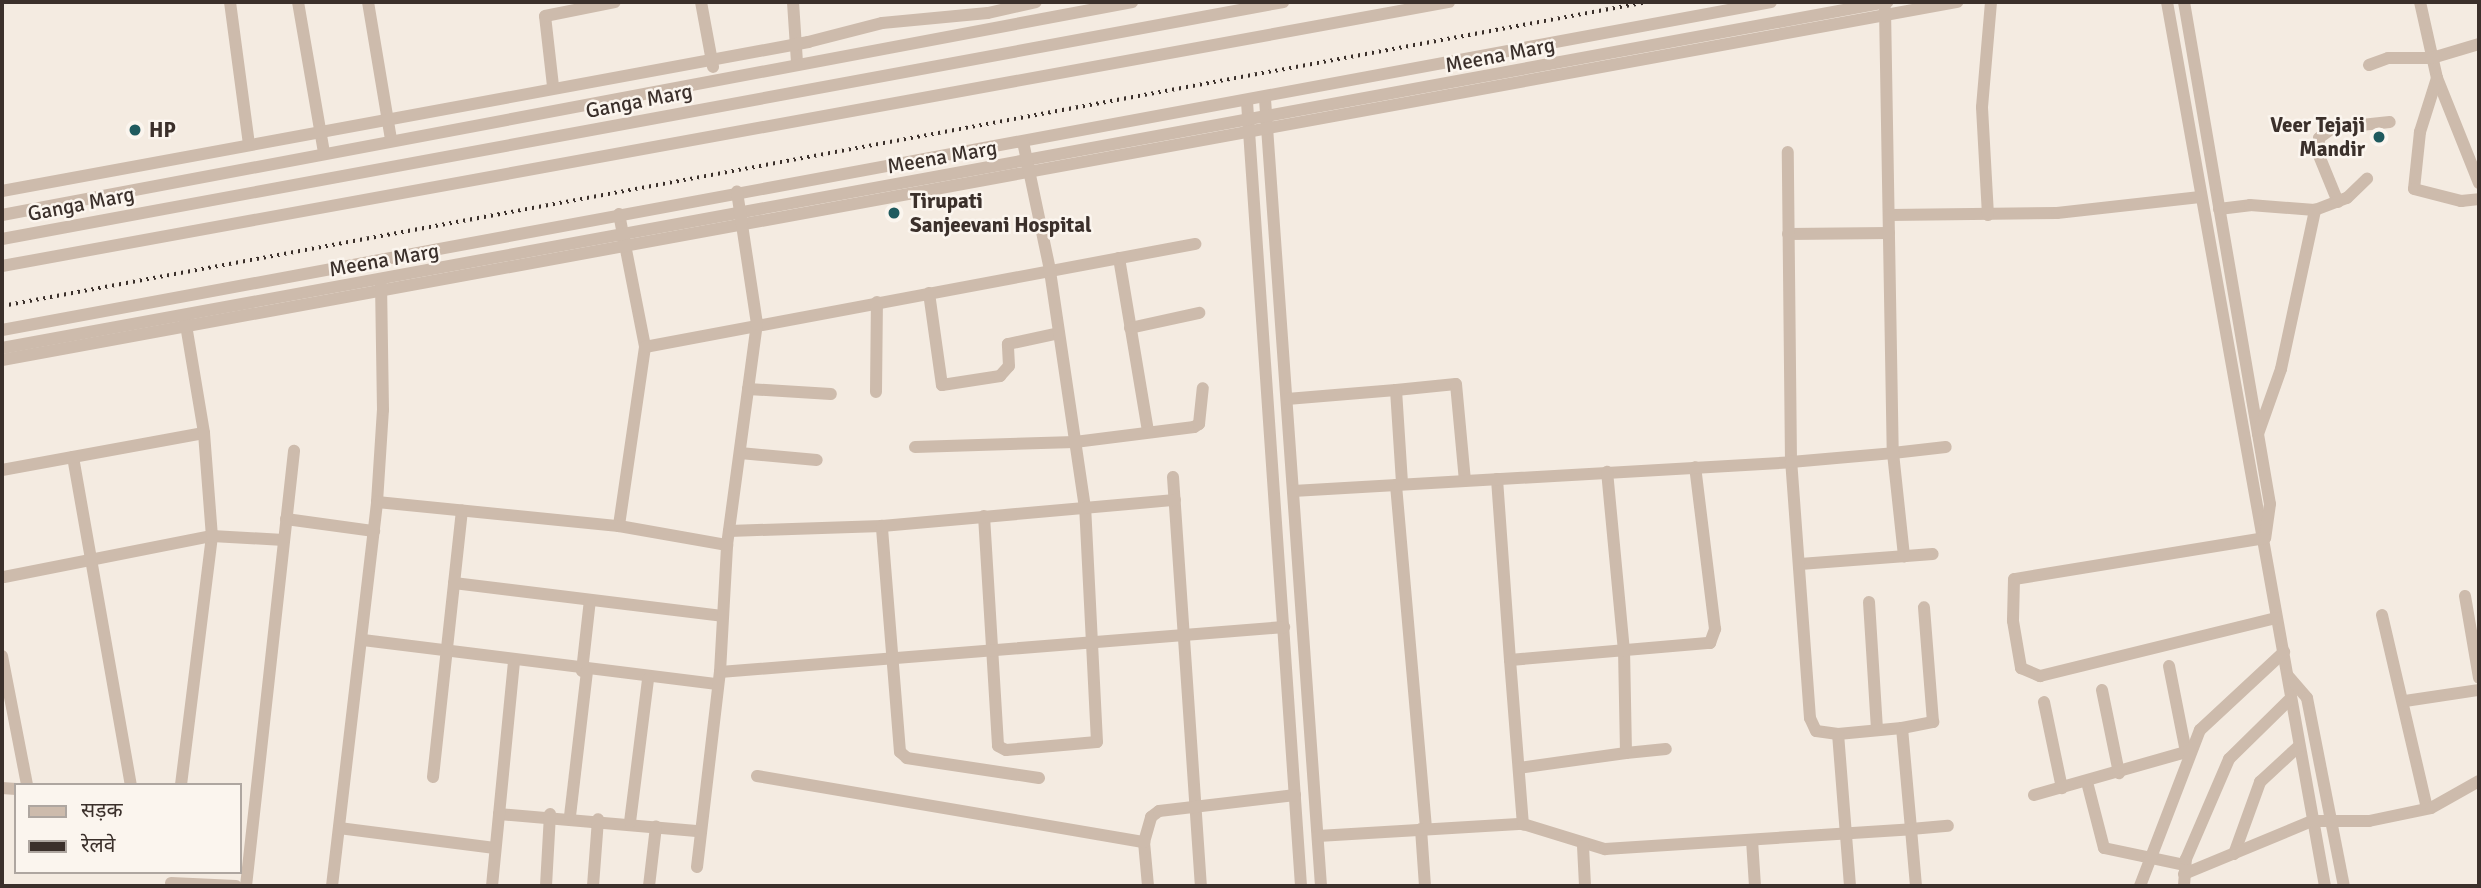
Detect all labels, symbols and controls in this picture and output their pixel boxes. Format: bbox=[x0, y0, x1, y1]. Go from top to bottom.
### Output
street label: Meena Marg bbox=[1443, 32, 1557, 78]
street label: Ganga Marg bbox=[583, 78, 695, 124]
place label: Veer Tejaji Mandir bbox=[2270, 112, 2365, 162]
place label: HP bbox=[149, 117, 176, 143]
marker: HP bbox=[127, 122, 143, 138]
marker: Veer Tejaji Mandir bbox=[2371, 129, 2387, 145]
street label: Meena Marg bbox=[885, 135, 999, 179]
street label: Ganga Marg bbox=[25, 181, 137, 227]
place label: Tirupati Sanjeevani Hospital bbox=[910, 188, 1091, 238]
marker: Tirupati Sanjeevani Hospital bbox=[884, 203, 904, 223]
street label: Meena Marg bbox=[327, 238, 441, 282]
legend bbox=[14, 783, 242, 874]
text: सड़क bbox=[81, 797, 123, 823]
text: रेलवे bbox=[81, 832, 116, 858]

